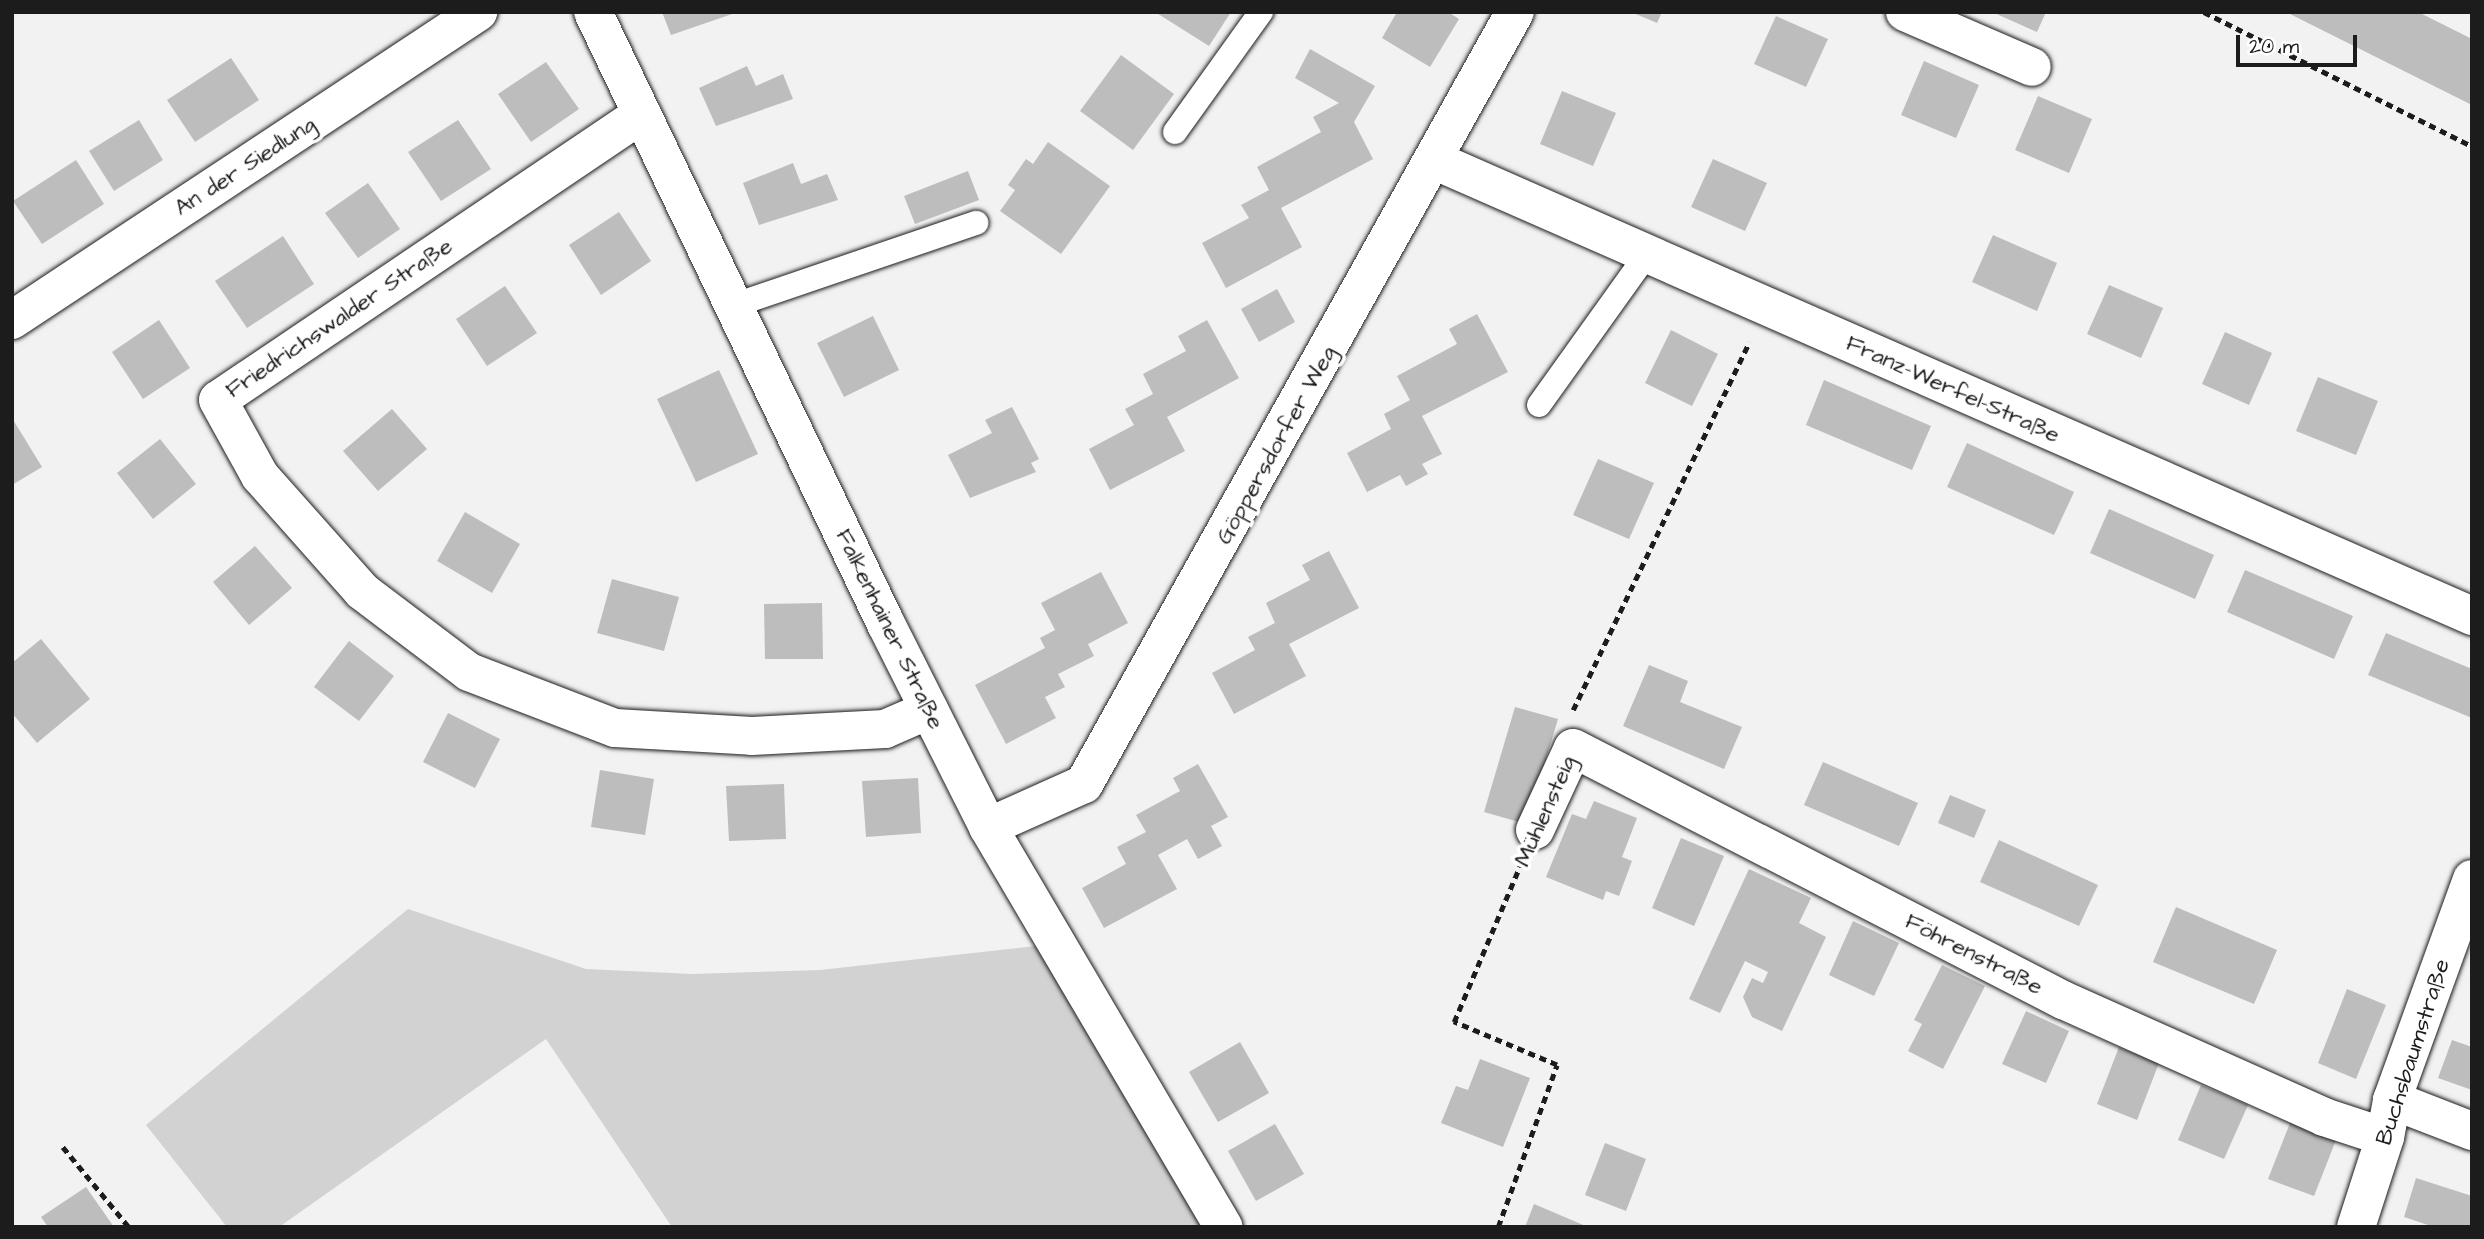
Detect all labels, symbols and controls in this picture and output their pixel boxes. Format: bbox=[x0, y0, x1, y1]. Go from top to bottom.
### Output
scale bar bbox=[2239, 21, 2360, 65]
text: 20 m bbox=[2249, 32, 2299, 61]
street label: An der Siedlung bbox=[169, 110, 321, 222]
street label: Friedrichswalder Straße bbox=[220, 232, 458, 404]
street label: Franz-Werfel-Straße bbox=[1842, 329, 2064, 449]
street label: Göppersdorfer Weg bbox=[1210, 341, 1342, 549]
street label: Falkenhainer Straße bbox=[830, 525, 950, 733]
street label: Mühlensteig bbox=[1508, 751, 1582, 871]
street label: Föhrenstraße bbox=[1901, 907, 2047, 1001]
street label: Buchsbaumstraße bbox=[2370, 956, 2456, 1148]

